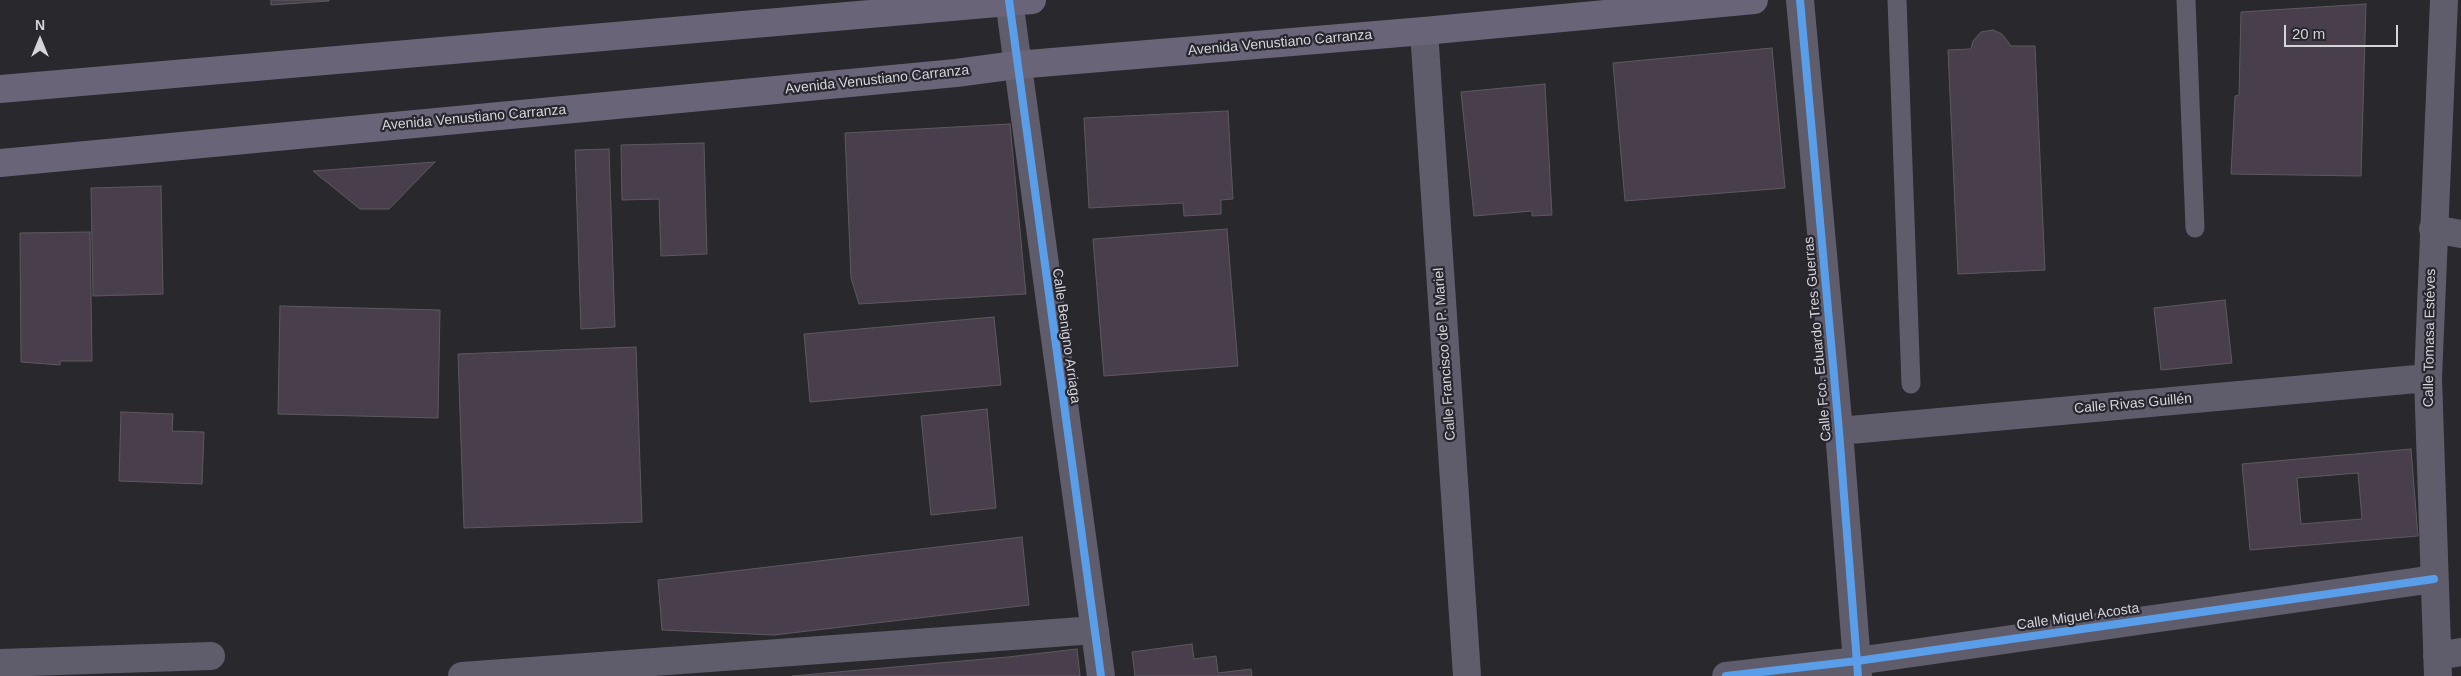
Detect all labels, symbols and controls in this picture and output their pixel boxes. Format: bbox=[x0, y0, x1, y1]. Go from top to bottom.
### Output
north arrow bbox=[15, 15, 65, 65]
scale bar bbox=[2286, 15, 2400, 47]
text: N bbox=[35, 17, 45, 33]
text: 20 m bbox=[2292, 25, 2325, 42]
street label: Avenida Venustiano Carranza bbox=[1187, 27, 1373, 59]
street label: Avenida Venustiano Carranza bbox=[784, 62, 970, 98]
street label: Avenida Venustiano Carranza bbox=[381, 102, 567, 134]
street label: Calle Fco. Eduardo Tres Guerras bbox=[1801, 236, 1835, 442]
street label: Calle Benigno Arriaga bbox=[1048, 267, 1084, 405]
street label: Calle Francisco de P. Mariel bbox=[1431, 267, 1459, 441]
street label: Calle Tomasa Estéves bbox=[2420, 269, 2440, 407]
street label: Calle Rivas Guillén bbox=[2073, 390, 2193, 418]
street label: Calle Miguel Acosta bbox=[2016, 600, 2140, 634]

